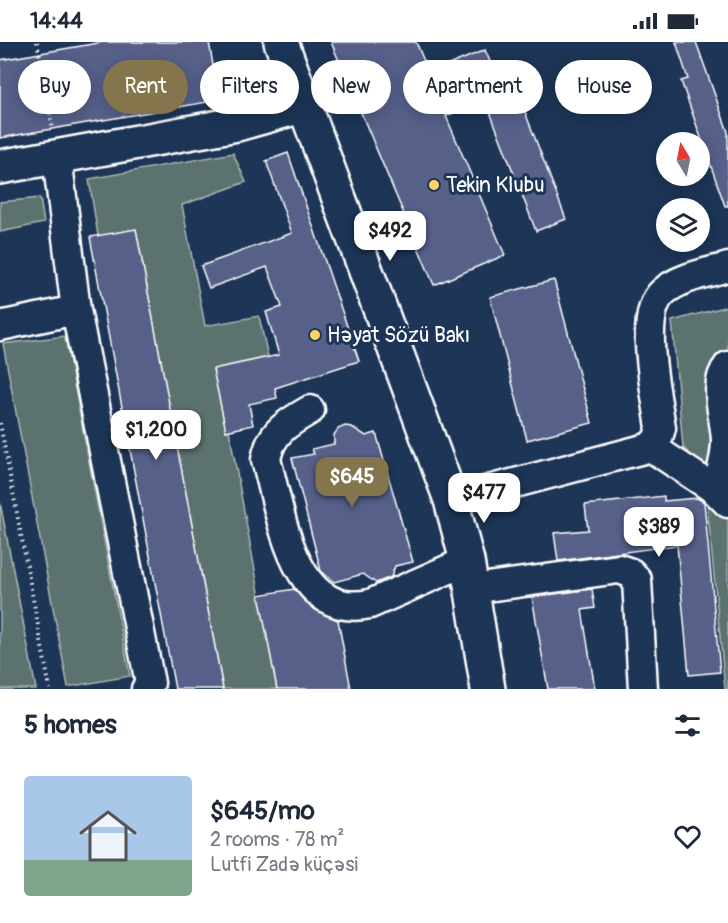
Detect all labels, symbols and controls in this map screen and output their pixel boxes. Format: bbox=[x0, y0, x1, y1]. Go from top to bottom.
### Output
text: 14:44 bbox=[30, 7, 83, 35]
chip: Buy bbox=[18, 60, 91, 114]
chip: Rent bbox=[103, 60, 188, 114]
chip: Filters bbox=[200, 60, 299, 114]
chip: New bbox=[311, 60, 391, 114]
chip: Apartment bbox=[403, 60, 543, 114]
chip: House bbox=[555, 60, 652, 114]
north arrow bbox=[656, 132, 710, 186]
map controls bbox=[656, 132, 710, 252]
place label: Tekin Klubu bbox=[446, 172, 545, 199]
marker: Tekin Klubu bbox=[427, 178, 441, 192]
button: layers bbox=[656, 198, 710, 252]
pin: $492 bbox=[354, 211, 426, 262]
text: $492 bbox=[368, 218, 412, 243]
place label: Həyat Sözü Bakı bbox=[327, 322, 470, 349]
marker: Həyat Sözü Bakı bbox=[308, 328, 322, 342]
pin: $1,200 bbox=[107, 410, 205, 461]
text: $1,200 bbox=[125, 417, 187, 442]
pin: $645 bbox=[316, 457, 388, 508]
text: $645 bbox=[330, 464, 374, 489]
pin: $477 bbox=[448, 473, 520, 524]
text: $477 bbox=[462, 480, 506, 505]
pin: $389 bbox=[623, 507, 695, 558]
text: $389 bbox=[638, 514, 680, 539]
text: 5 homes bbox=[24, 709, 117, 741]
icon: filters bbox=[671, 709, 704, 742]
text: $645/mo bbox=[210, 795, 315, 827]
icon: home bbox=[72, 800, 144, 872]
icon: heart bbox=[671, 820, 704, 853]
text: 2 rooms · 78 m² bbox=[210, 827, 344, 852]
text: Lutfi Zadə küçəsi bbox=[210, 852, 358, 877]

